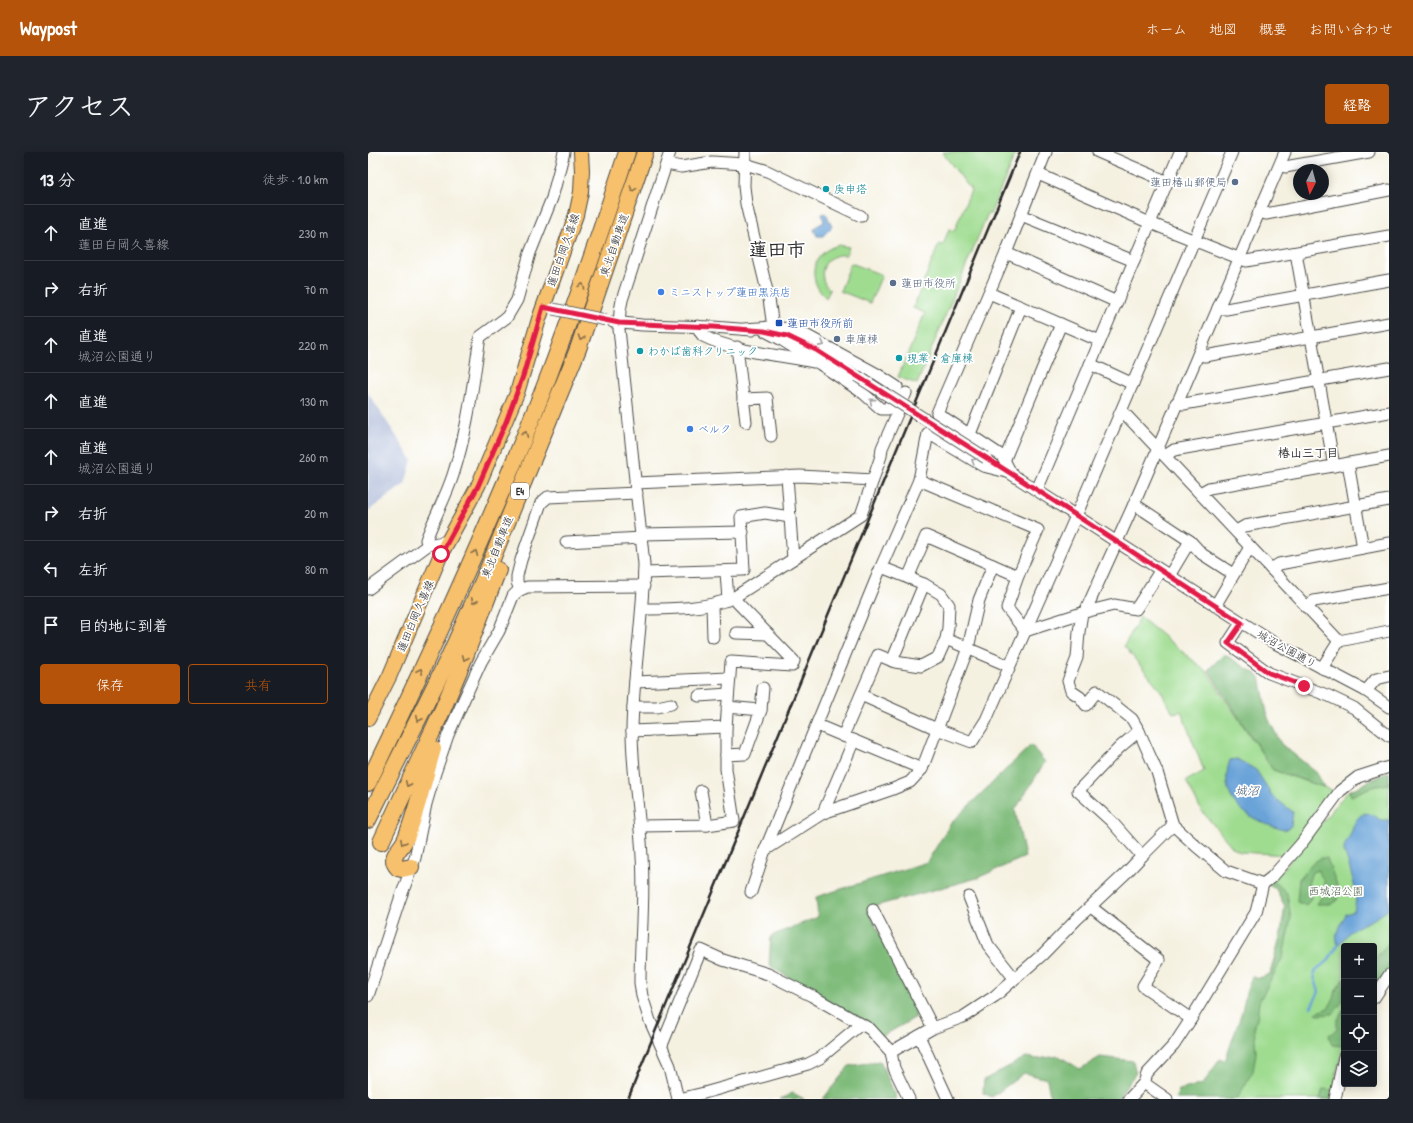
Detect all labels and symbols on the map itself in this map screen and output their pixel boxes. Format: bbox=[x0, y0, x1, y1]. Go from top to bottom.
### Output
north arrow bbox=[1293, 164, 1329, 200]
place label: 蓮田椿山郵便局 bbox=[1150, 175, 1227, 189]
marker: 蓮田椿山郵便局 bbox=[1230, 177, 1240, 187]
place label: 庚申塔 bbox=[834, 182, 867, 196]
marker: 庚申塔 bbox=[821, 184, 831, 194]
one-way arrow bbox=[629, 185, 638, 192]
street label: 蓮田白岡久喜線 bbox=[544, 211, 582, 289]
street label: 東北自動車道 bbox=[597, 212, 631, 278]
district label: 蓮田市 bbox=[748, 236, 806, 262]
place label: 蓮田市役所 bbox=[901, 276, 956, 290]
marker: 蓮田市役所 bbox=[888, 278, 898, 288]
one-way arrow bbox=[577, 283, 585, 290]
place label: ミニストップ蓮田黒浜店 bbox=[669, 285, 791, 299]
marker: ミニストップ蓮田黒浜店 bbox=[656, 287, 666, 297]
place label: 蓮田市役所前 bbox=[787, 316, 853, 330]
marker: 蓮田市役所前 bbox=[774, 318, 784, 328]
place label: 車庫棟 bbox=[845, 332, 878, 346]
marker: 車庫棟 bbox=[832, 334, 842, 344]
one-way arrow bbox=[578, 335, 586, 342]
one-way arrow bbox=[818, 339, 825, 346]
place label: わかば歯科クリニック bbox=[648, 344, 758, 358]
marker: わかば歯科クリニック bbox=[635, 346, 645, 356]
place label: 現業・倉庫棟 bbox=[907, 351, 973, 365]
marker: 現業・倉庫棟 bbox=[894, 353, 904, 363]
one-way arrow bbox=[869, 399, 877, 406]
place label: ベルク bbox=[698, 422, 731, 436]
marker: ベルク bbox=[685, 424, 695, 434]
one-way arrow bbox=[521, 430, 529, 437]
district label: 椿山三丁目 bbox=[1278, 444, 1338, 461]
one-way arrow bbox=[971, 458, 978, 466]
road number: E4 bbox=[511, 483, 529, 499]
street label: 東北自動車道 bbox=[478, 514, 516, 580]
route start bbox=[432, 545, 450, 563]
one-way arrow bbox=[470, 550, 478, 558]
street label: 蓮田白岡久喜線 bbox=[394, 578, 436, 654]
one-way arrow bbox=[471, 597, 479, 605]
street label: 城沼公園通り bbox=[1255, 627, 1319, 671]
one-way arrow bbox=[462, 653, 470, 661]
one-way arrow bbox=[416, 668, 424, 675]
route end bbox=[1295, 677, 1313, 695]
one-way arrow bbox=[416, 715, 423, 722]
one-way arrow bbox=[405, 780, 413, 788]
water label: 城沼 bbox=[1235, 782, 1260, 799]
one-way arrow bbox=[401, 838, 408, 845]
park label: 西城沼公園 bbox=[1309, 884, 1364, 898]

